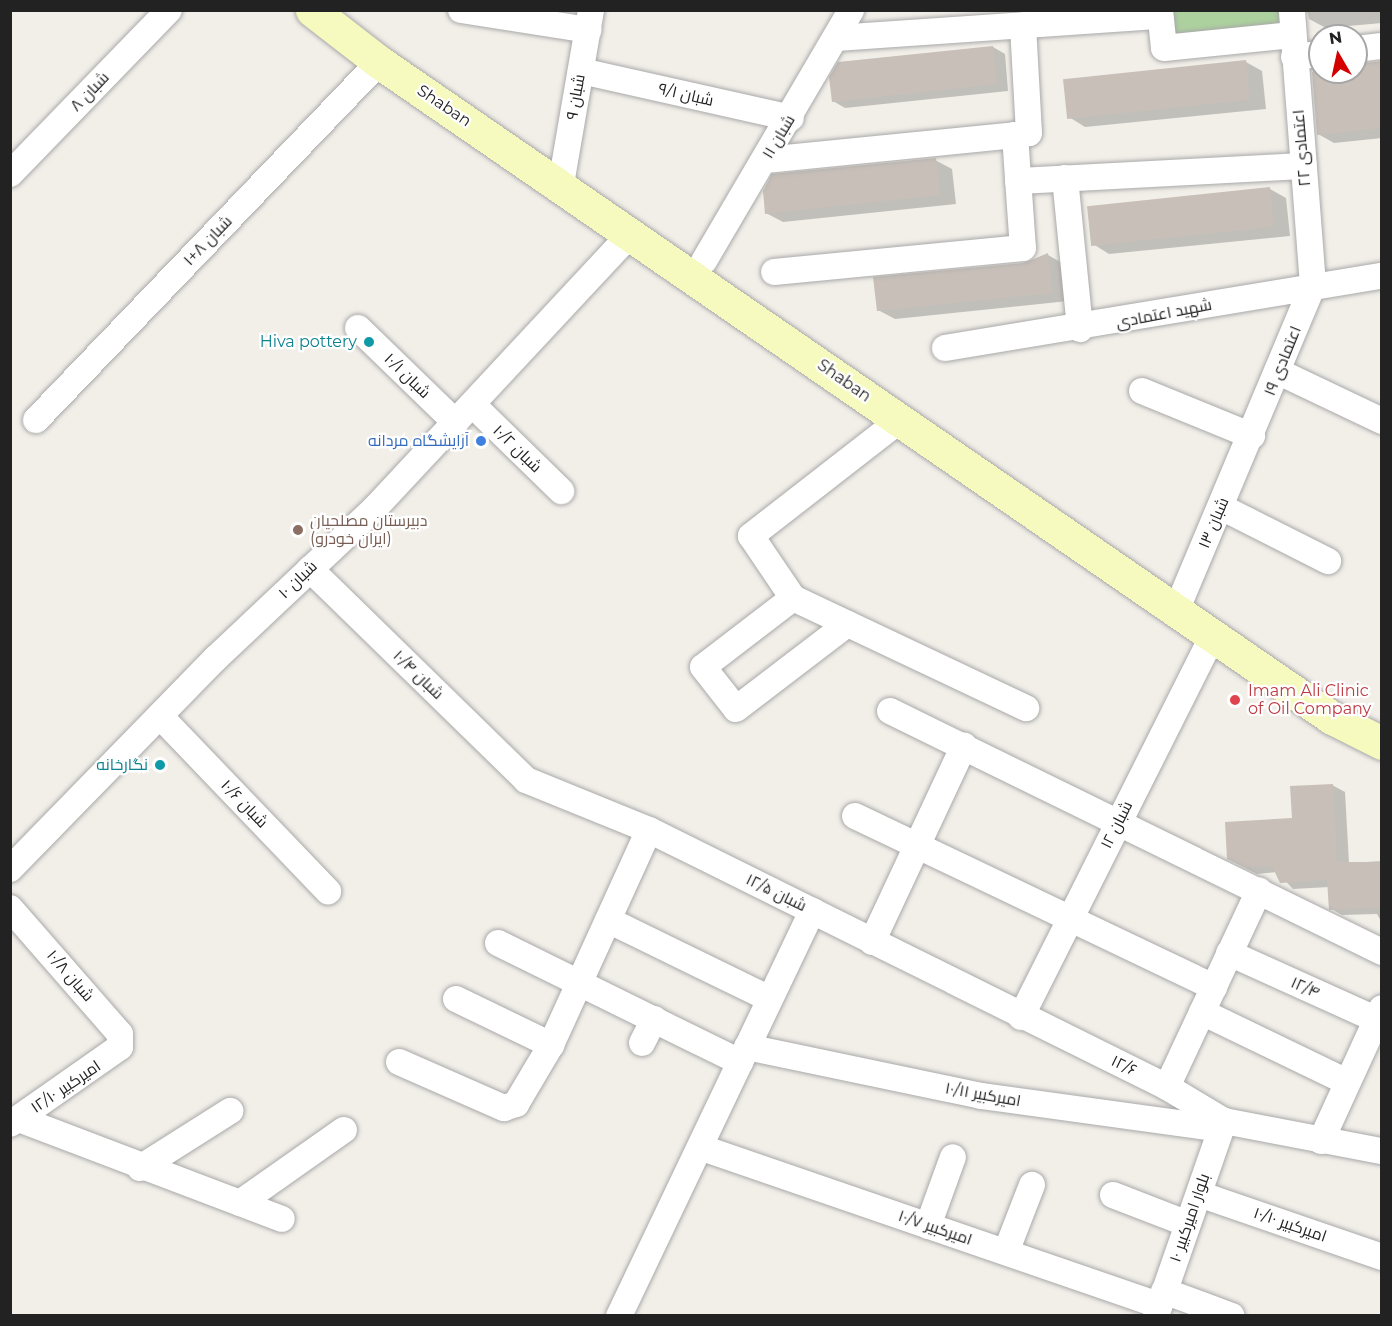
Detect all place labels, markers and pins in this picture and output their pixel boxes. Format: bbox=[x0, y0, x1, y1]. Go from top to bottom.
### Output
place label: Hiva pottery bbox=[260, 332, 357, 352]
marker: Hiva pottery bbox=[362, 335, 376, 349]
place label: آرایشگاه مردانه bbox=[368, 431, 469, 451]
marker: آرایشگاه مردانه bbox=[474, 434, 488, 448]
place label: دبیرستان مصلحیان (ایران خودرو) bbox=[310, 511, 428, 549]
marker: دبیرستان مصلحیان (ایران خودرو) bbox=[291, 523, 305, 537]
place label: Imam Ali Clinic of Oil Company bbox=[1248, 681, 1371, 719]
marker: Imam Ali Clinic of Oil Company bbox=[1226, 691, 1244, 709]
place label: نگارخانه bbox=[96, 755, 148, 775]
marker: نگارخانه bbox=[153, 758, 167, 772]

